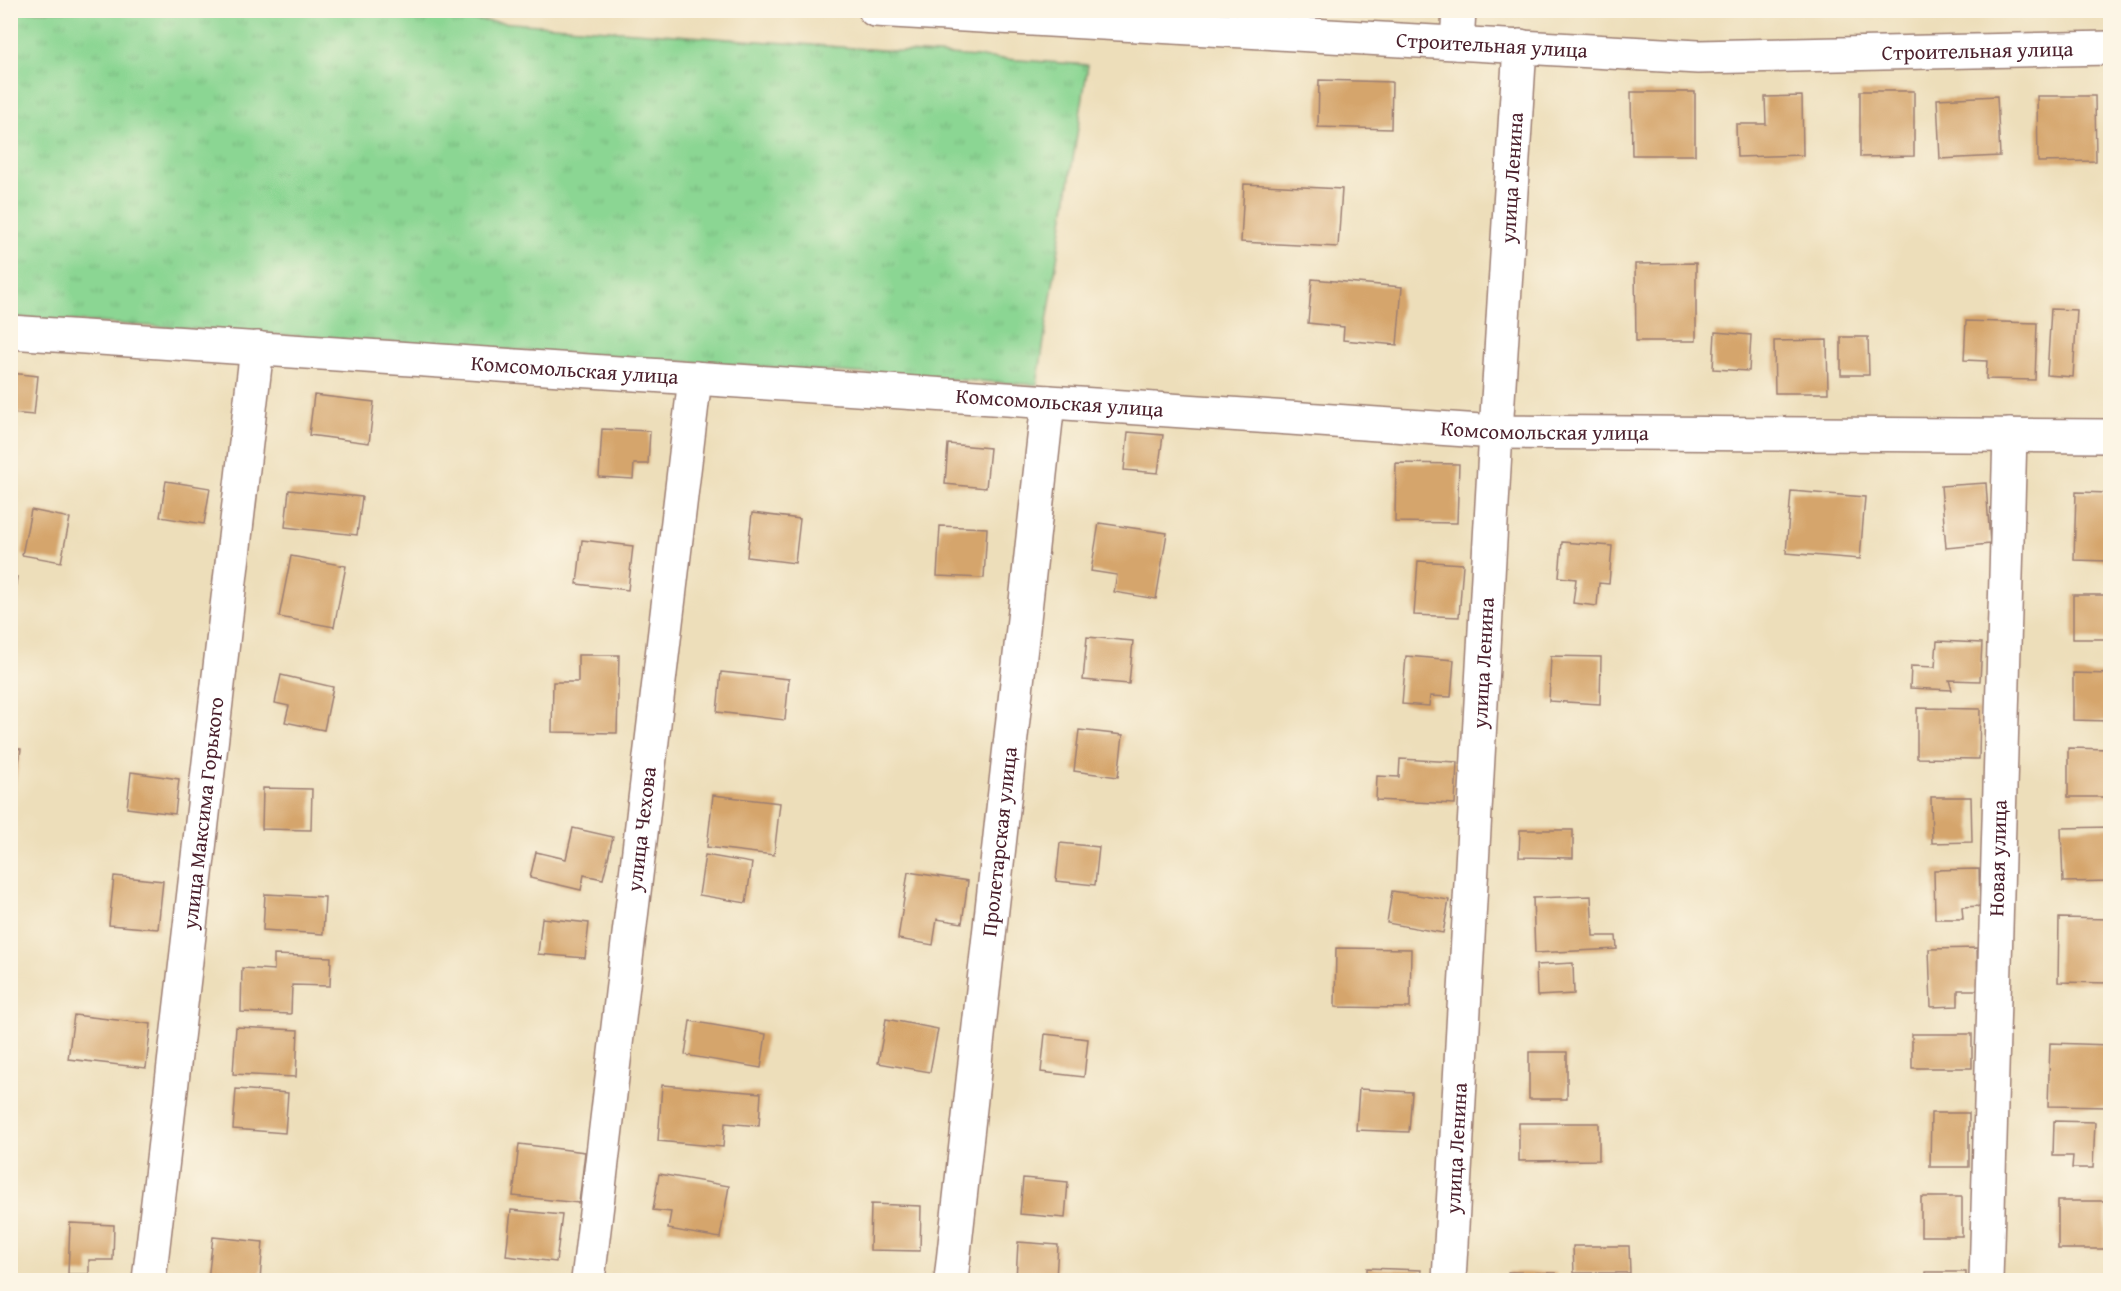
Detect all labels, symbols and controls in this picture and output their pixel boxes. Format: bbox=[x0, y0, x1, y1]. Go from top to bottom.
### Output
street label: Строительная улица bbox=[1395, 24, 1589, 66]
street label: Строительная улица bbox=[1881, 33, 2074, 68]
street label: улица Ленина bbox=[1492, 111, 1531, 245]
street label: Комсомольская улица bbox=[470, 347, 680, 392]
street label: Комсомольская улица bbox=[955, 380, 1165, 425]
street label: Комсомольская улица bbox=[1440, 412, 1649, 448]
street label: улица Ленина bbox=[1464, 596, 1502, 730]
street label: улица Максима Горького bbox=[174, 695, 231, 932]
street label: Пролетарская улица bbox=[973, 745, 1025, 938]
street label: улица Чехова bbox=[618, 765, 664, 894]
street label: Новая улица bbox=[1980, 799, 2015, 917]
street label: улица Ленина bbox=[1437, 1082, 1475, 1216]

